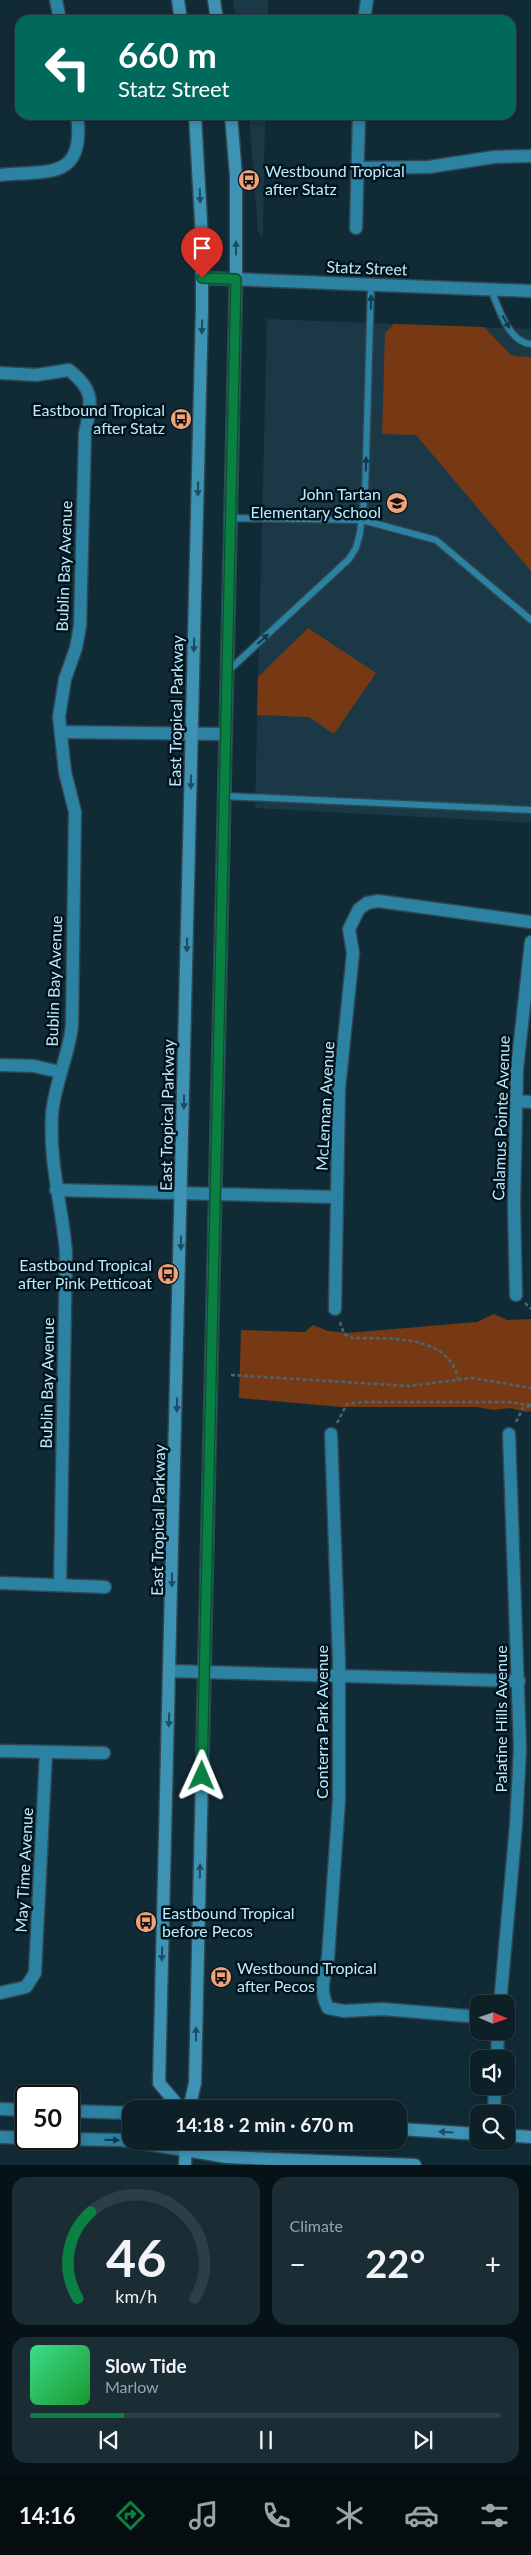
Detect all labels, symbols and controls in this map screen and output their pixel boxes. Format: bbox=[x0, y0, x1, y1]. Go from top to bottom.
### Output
text: 660 m bbox=[118, 33, 217, 75]
icon: left bbox=[35, 35, 100, 100]
text: Statz Street bbox=[118, 75, 230, 102]
place label: Westbound Tropical after Statz bbox=[265, 161, 405, 198]
bus stop icon: Westbound Tropical after Statz bbox=[237, 168, 261, 192]
one-way arrow bbox=[197, 188, 205, 204]
pin bbox=[181, 227, 223, 278]
icon: arrive bbox=[188, 234, 216, 262]
one-way arrow bbox=[232, 239, 240, 255]
street label: Statz Street bbox=[326, 257, 408, 278]
one-way arrow bbox=[367, 294, 375, 310]
one-way arrow bbox=[502, 314, 510, 329]
one-way arrow bbox=[198, 319, 206, 335]
place label: Eastbound Tropical after Statz bbox=[32, 400, 165, 437]
bus stop icon: Eastbound Tropical after Statz bbox=[169, 407, 193, 431]
one-way arrow bbox=[362, 456, 370, 472]
one-way arrow bbox=[194, 481, 202, 497]
place label: John Tartan Elementary School bbox=[251, 484, 381, 521]
school or university icon: John Tartan Elementary School bbox=[385, 491, 409, 515]
street label: Bublin Bay Avenue bbox=[52, 500, 75, 632]
street label: East Tropical Parkway bbox=[165, 634, 186, 787]
one-way arrow bbox=[257, 634, 270, 645]
one-way arrow bbox=[190, 638, 198, 654]
one-way arrow bbox=[187, 774, 195, 790]
street label: Bublin Bay Avenue bbox=[42, 915, 65, 1047]
one-way arrow bbox=[183, 937, 191, 953]
street label: Calamus Pointe Avenue bbox=[488, 1035, 513, 1201]
street label: East Tropical Parkway bbox=[156, 1038, 177, 1191]
street label: McLennan Avenue bbox=[312, 1041, 337, 1171]
one-way arrow bbox=[180, 1094, 188, 1110]
one-way arrow bbox=[177, 1235, 185, 1251]
place label: Eastbound Tropical after Pink Petticoat bbox=[18, 1255, 152, 1292]
bus stop icon: Eastbound Tropical after Pink Petticoat bbox=[156, 1262, 180, 1286]
street label: Bublin Bay Avenue bbox=[36, 1317, 57, 1449]
one-way arrow bbox=[173, 1397, 181, 1413]
street label: East Tropical Parkway bbox=[147, 1443, 168, 1596]
one-way arrow bbox=[168, 1572, 176, 1588]
street label: Conterra Park Avenue bbox=[312, 1645, 331, 1799]
street label: Palatine Hills Avenue bbox=[491, 1645, 510, 1793]
one-way arrow bbox=[165, 1712, 173, 1728]
position arrow bbox=[175, 1749, 227, 1801]
street label: May Time Avenue bbox=[11, 1807, 36, 1933]
one-way arrow bbox=[196, 1863, 204, 1879]
place label: Eastbound Tropical before Pecos bbox=[162, 1903, 295, 1940]
bus stop icon: Eastbound Tropical before Pecos bbox=[134, 1910, 158, 1934]
one-way arrow bbox=[158, 1946, 166, 1962]
place label: Westbound Tropical after Pecos bbox=[237, 1958, 377, 1995]
bus stop icon: Westbound Tropical after Pecos bbox=[209, 1965, 233, 1989]
north arrow bbox=[470, 1995, 515, 2040]
map controls bbox=[470, 1995, 515, 2150]
one-way arrow bbox=[193, 2026, 201, 2042]
button: sound bbox=[470, 2050, 515, 2095]
speed limit sign: 50 bbox=[15, 2085, 80, 2150]
button: search bbox=[470, 2105, 515, 2150]
text: 14:18 · 2 min · 670 m bbox=[175, 2113, 354, 2136]
one-way arrow bbox=[438, 2127, 454, 2135]
one-way arrow bbox=[105, 2136, 121, 2144]
text: Climate bbox=[290, 2216, 343, 2235]
text: 46 bbox=[106, 2226, 166, 2288]
text: 22° bbox=[365, 2240, 425, 2286]
text: − bbox=[290, 2247, 306, 2281]
text: + bbox=[485, 2247, 501, 2281]
text: km/h bbox=[115, 2285, 157, 2307]
text: Slow Tide bbox=[105, 2354, 187, 2377]
text: Marlow bbox=[105, 2377, 159, 2396]
icon: previous bbox=[95, 2426, 123, 2454]
icon: pause bbox=[252, 2426, 280, 2454]
icon: next bbox=[409, 2426, 437, 2454]
icon: directions bbox=[113, 2498, 148, 2533]
icon: music bbox=[186, 2498, 221, 2533]
icon: phone bbox=[259, 2498, 294, 2533]
icon: climate bbox=[332, 2498, 367, 2533]
icon: car bbox=[404, 2498, 439, 2533]
icon: filters bbox=[477, 2498, 512, 2533]
text: 14:16 bbox=[19, 2502, 76, 2529]

